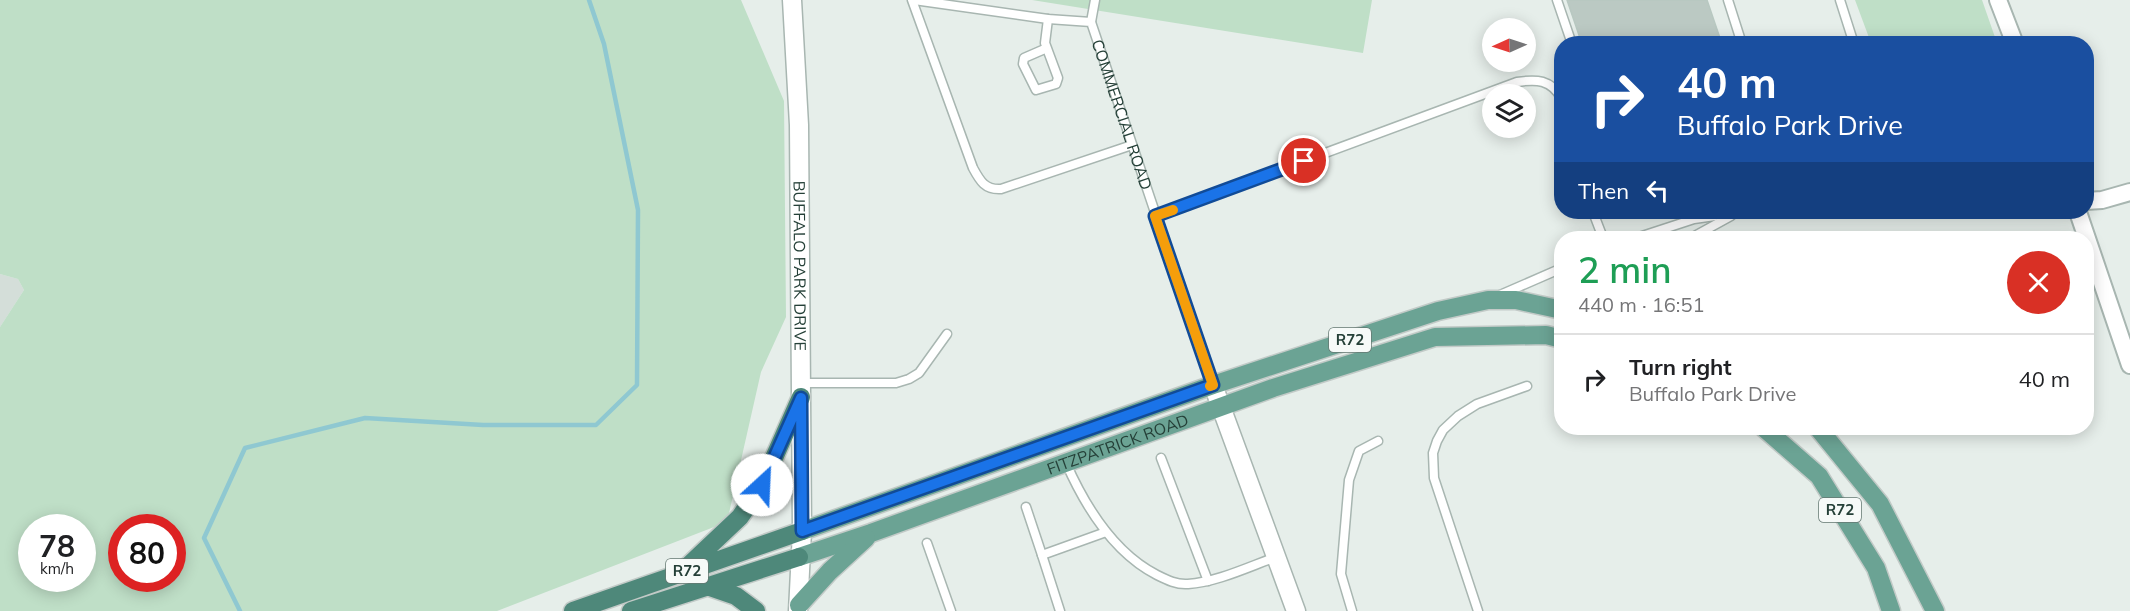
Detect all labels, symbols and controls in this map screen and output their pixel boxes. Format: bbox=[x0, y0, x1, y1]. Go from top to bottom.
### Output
north arrow bbox=[1482, 18, 1536, 72]
map controls bbox=[1482, 18, 1536, 138]
street label: COMMERCIAL ROAD bbox=[1088, 37, 1157, 192]
text: 40 m bbox=[1677, 56, 1777, 109]
icon: right bbox=[1578, 60, 1656, 138]
button: layers bbox=[1482, 84, 1536, 138]
text: Buffalo Park Drive bbox=[1677, 108, 1903, 142]
pin bbox=[1278, 135, 1329, 186]
icon: arrive bbox=[1287, 144, 1320, 177]
icon: left bbox=[1641, 174, 1674, 207]
text: Then bbox=[1578, 177, 1629, 205]
street label: BUFFALO PARK DRIVE bbox=[789, 181, 811, 351]
text: 2 min bbox=[1578, 247, 1672, 292]
button: close bbox=[2007, 251, 2070, 314]
text: 440 m · 16:51 bbox=[1578, 292, 1704, 317]
road number: R72 bbox=[1329, 328, 1371, 352]
text: Turn right bbox=[1629, 353, 1732, 381]
icon: right bbox=[1578, 363, 1611, 396]
text: 40 m bbox=[2019, 365, 2070, 393]
text: Buffalo Park Drive bbox=[1629, 381, 1796, 406]
street label: FITZPATRICK ROAD bbox=[1044, 409, 1191, 479]
position arrow bbox=[730, 453, 794, 517]
road number: R72 bbox=[1819, 498, 1861, 522]
speed limit sign: 80 bbox=[108, 514, 186, 592]
text: 78 bbox=[39, 527, 75, 565]
text: km/h bbox=[40, 559, 74, 578]
road number: R72 bbox=[666, 559, 708, 583]

